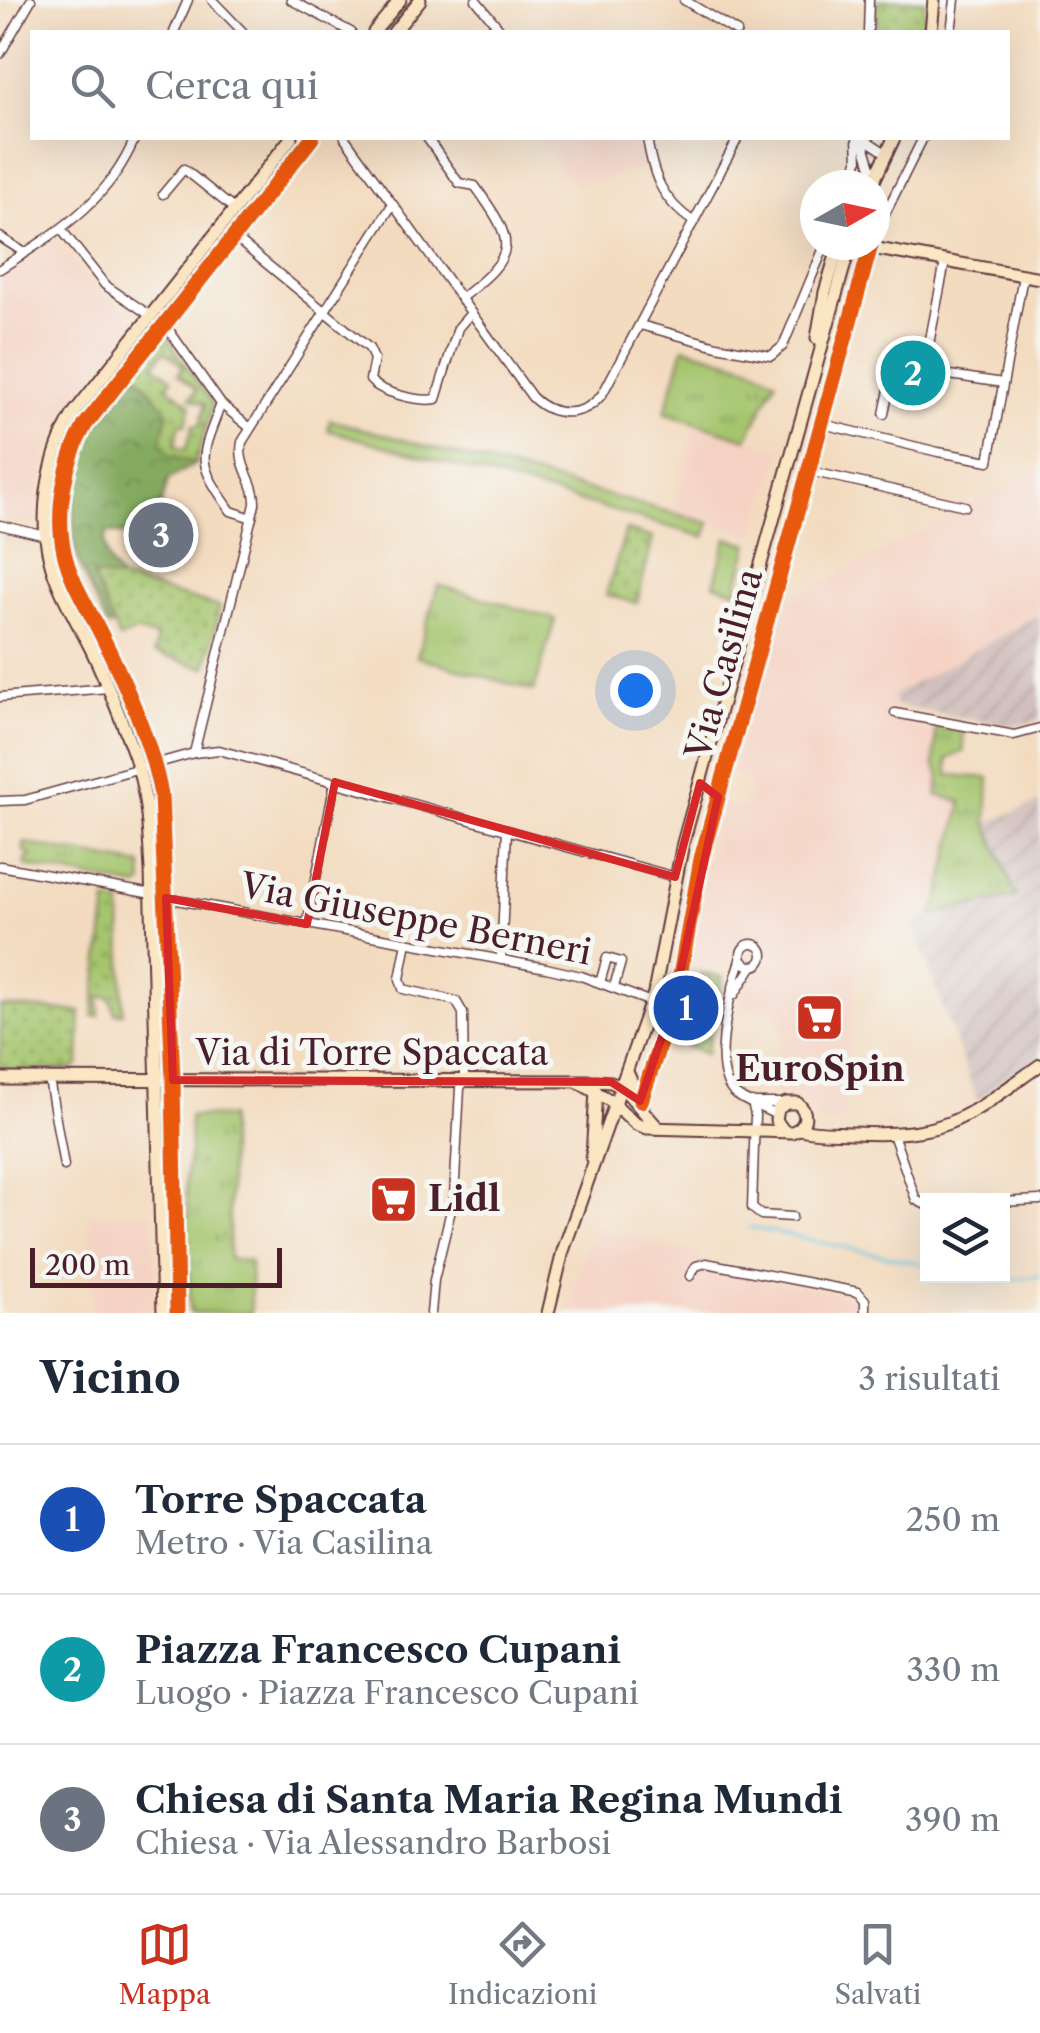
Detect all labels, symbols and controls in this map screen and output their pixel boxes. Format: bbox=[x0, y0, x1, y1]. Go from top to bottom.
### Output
search box bbox=[30, 30, 1010, 140]
icon: search bbox=[65, 58, 120, 113]
text: Cerca qui bbox=[145, 62, 319, 109]
north arrow bbox=[800, 170, 890, 260]
pin: 2 bbox=[880, 336, 946, 410]
pin: 3 bbox=[128, 498, 194, 572]
street label: Via Casilina bbox=[676, 563, 771, 765]
your location bbox=[610, 665, 661, 716]
street label: Via Giuseppe Berneri bbox=[236, 863, 595, 974]
pin: 1 bbox=[654, 970, 718, 1046]
supermarket icon: EuroSpin bbox=[794, 991, 846, 1043]
street label: Via di Torre Spaccata bbox=[195, 1031, 549, 1074]
place label: EuroSpin bbox=[735, 1047, 905, 1090]
supermarket icon: Lidl bbox=[367, 1173, 419, 1225]
place label: Lidl bbox=[428, 1177, 500, 1220]
map controls bbox=[920, 1193, 1010, 1283]
button: layers bbox=[920, 1193, 1010, 1283]
scale bar bbox=[30, 1243, 282, 1288]
text: 200 m bbox=[45, 1248, 130, 1282]
text: Vicino bbox=[40, 1352, 181, 1404]
text: 3 risultati bbox=[858, 1359, 1000, 1398]
text: Torre Spaccata bbox=[135, 1476, 427, 1523]
text: 1 bbox=[65, 1500, 80, 1539]
text: 250 m bbox=[906, 1500, 1000, 1539]
text: Metro · Via Casilina bbox=[135, 1523, 433, 1562]
text: Piazza Francesco Cupani bbox=[135, 1626, 621, 1673]
text: 2 bbox=[63, 1650, 82, 1689]
text: 330 m bbox=[906, 1650, 1000, 1689]
text: Luogo · Piazza Francesco Cupani bbox=[135, 1673, 639, 1712]
text: Chiesa di Santa Maria Regina Mundi bbox=[135, 1776, 843, 1823]
text: 3 bbox=[63, 1800, 82, 1839]
text: 390 m bbox=[905, 1800, 1000, 1839]
text: Chiesa · Via Alessandro Barbosi bbox=[135, 1823, 611, 1862]
tab: Mappa bbox=[119, 1917, 211, 2011]
tab: Indicazioni bbox=[448, 1917, 597, 2011]
tab: Salvati bbox=[834, 1917, 921, 2011]

